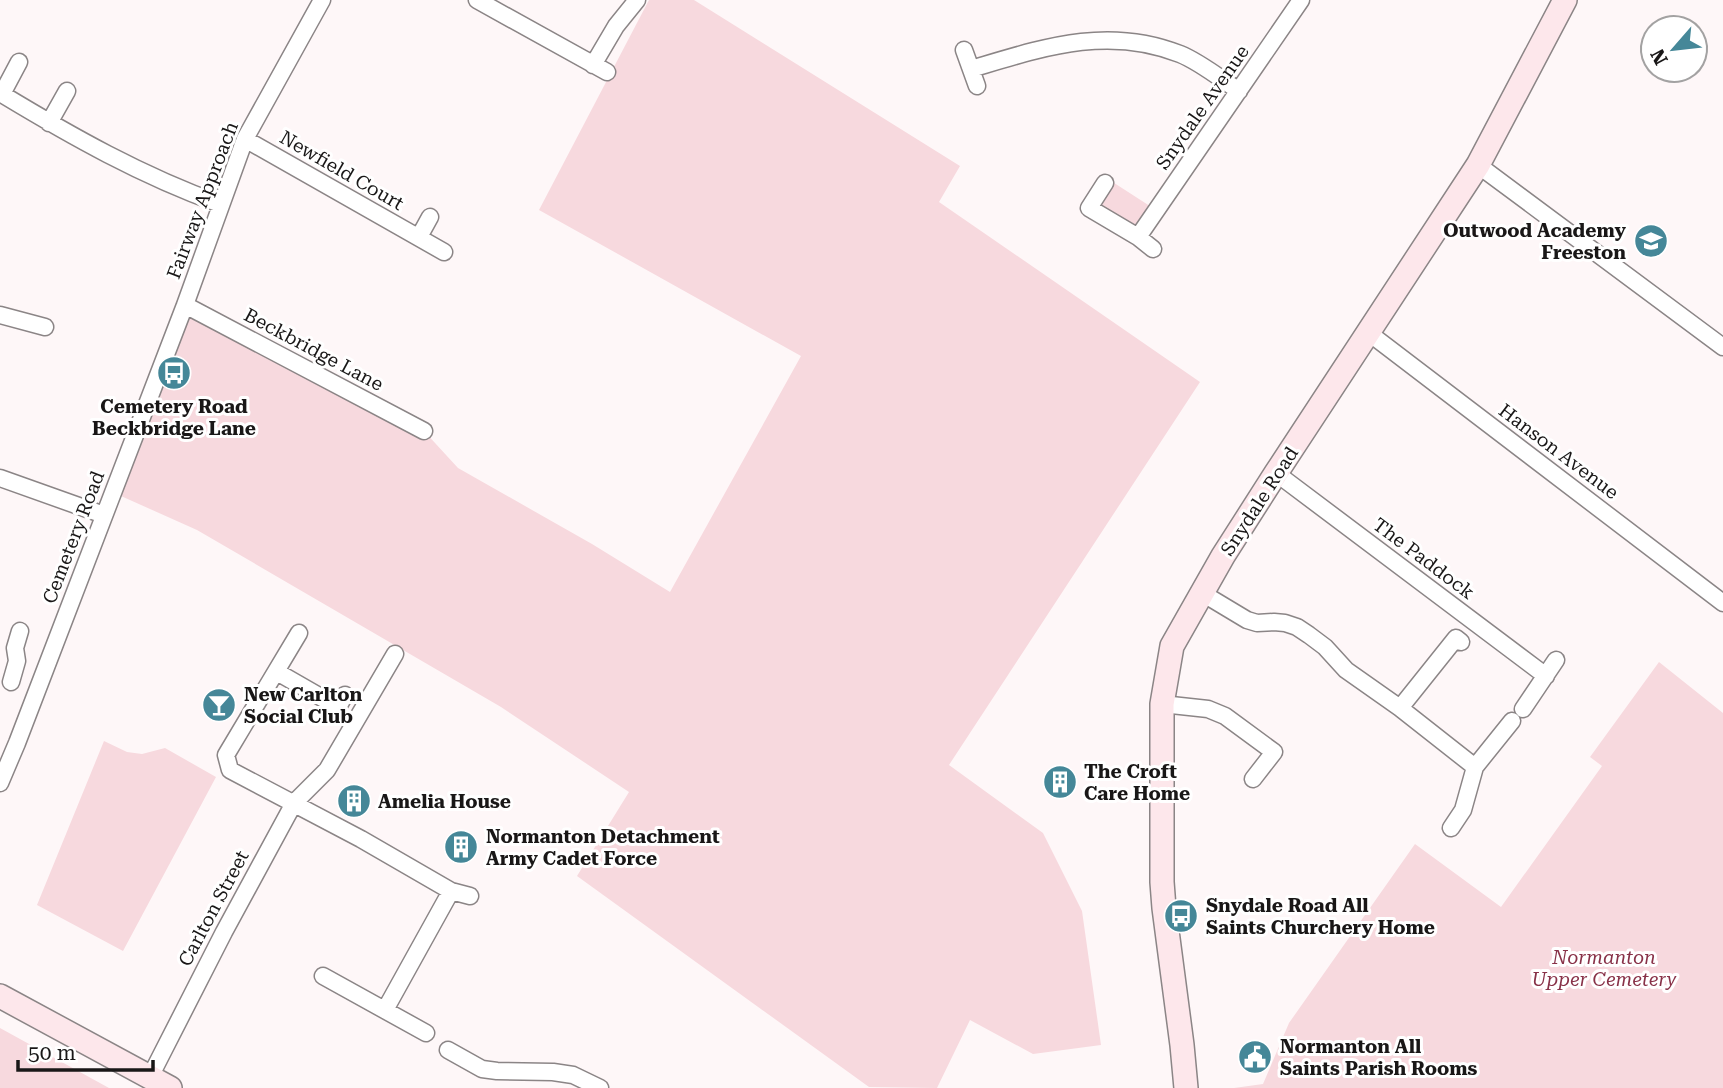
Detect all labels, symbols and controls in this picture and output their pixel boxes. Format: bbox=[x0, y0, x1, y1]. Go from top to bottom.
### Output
north arrow bbox=[1639, 14, 1709, 84]
street label: Snydale Avenue bbox=[1151, 41, 1254, 174]
text: N bbox=[1646, 45, 1673, 69]
street label: Fairway Approach bbox=[162, 118, 243, 282]
street label: Newfield Court bbox=[276, 126, 408, 215]
place label: Outwood Academy Freeston bbox=[1443, 219, 1627, 264]
school or university icon: Outwood Academy Freeston bbox=[1632, 222, 1670, 260]
street label: Beckbridge Lane bbox=[240, 303, 387, 396]
bus stop icon: Cemetery Road Beckbridge Lane bbox=[155, 354, 193, 392]
place label: Cemetery Road Beckbridge Lane bbox=[92, 395, 256, 440]
street label: Hanson Avenue bbox=[1494, 399, 1623, 504]
street label: Snydale Road bbox=[1216, 443, 1303, 560]
street label: Cemetery Road bbox=[38, 468, 109, 607]
street label: The Paddock bbox=[1369, 513, 1479, 604]
place label: New Carlton Social Club bbox=[244, 683, 362, 728]
bar icon: New Carlton Social Club bbox=[200, 686, 238, 724]
place label: The Croft Care Home bbox=[1084, 760, 1190, 805]
building icon: The Croft Care Home bbox=[1041, 763, 1079, 801]
building icon: Amelia House bbox=[335, 782, 373, 820]
place label: Amelia House bbox=[378, 790, 511, 813]
place label: Normanton Detachment Army Cadet Force bbox=[486, 825, 720, 870]
building icon: Normanton Detachment Army Cadet Force bbox=[442, 828, 480, 866]
street label: Carlton Street bbox=[173, 846, 254, 970]
place label: Snydale Road All Saints Churchery Home bbox=[1206, 894, 1435, 939]
bus stop icon: Snydale Road All Saints Churchery Home bbox=[1162, 897, 1200, 935]
park label: Normanton Upper Cemetery bbox=[1532, 946, 1677, 991]
scale bar bbox=[18, 1028, 152, 1072]
place label: Normanton All Saints Parish Rooms bbox=[1280, 1035, 1478, 1080]
public building icon: Normanton All Saints Parish Rooms bbox=[1236, 1038, 1274, 1076]
text: 50 m bbox=[28, 1041, 76, 1065]

